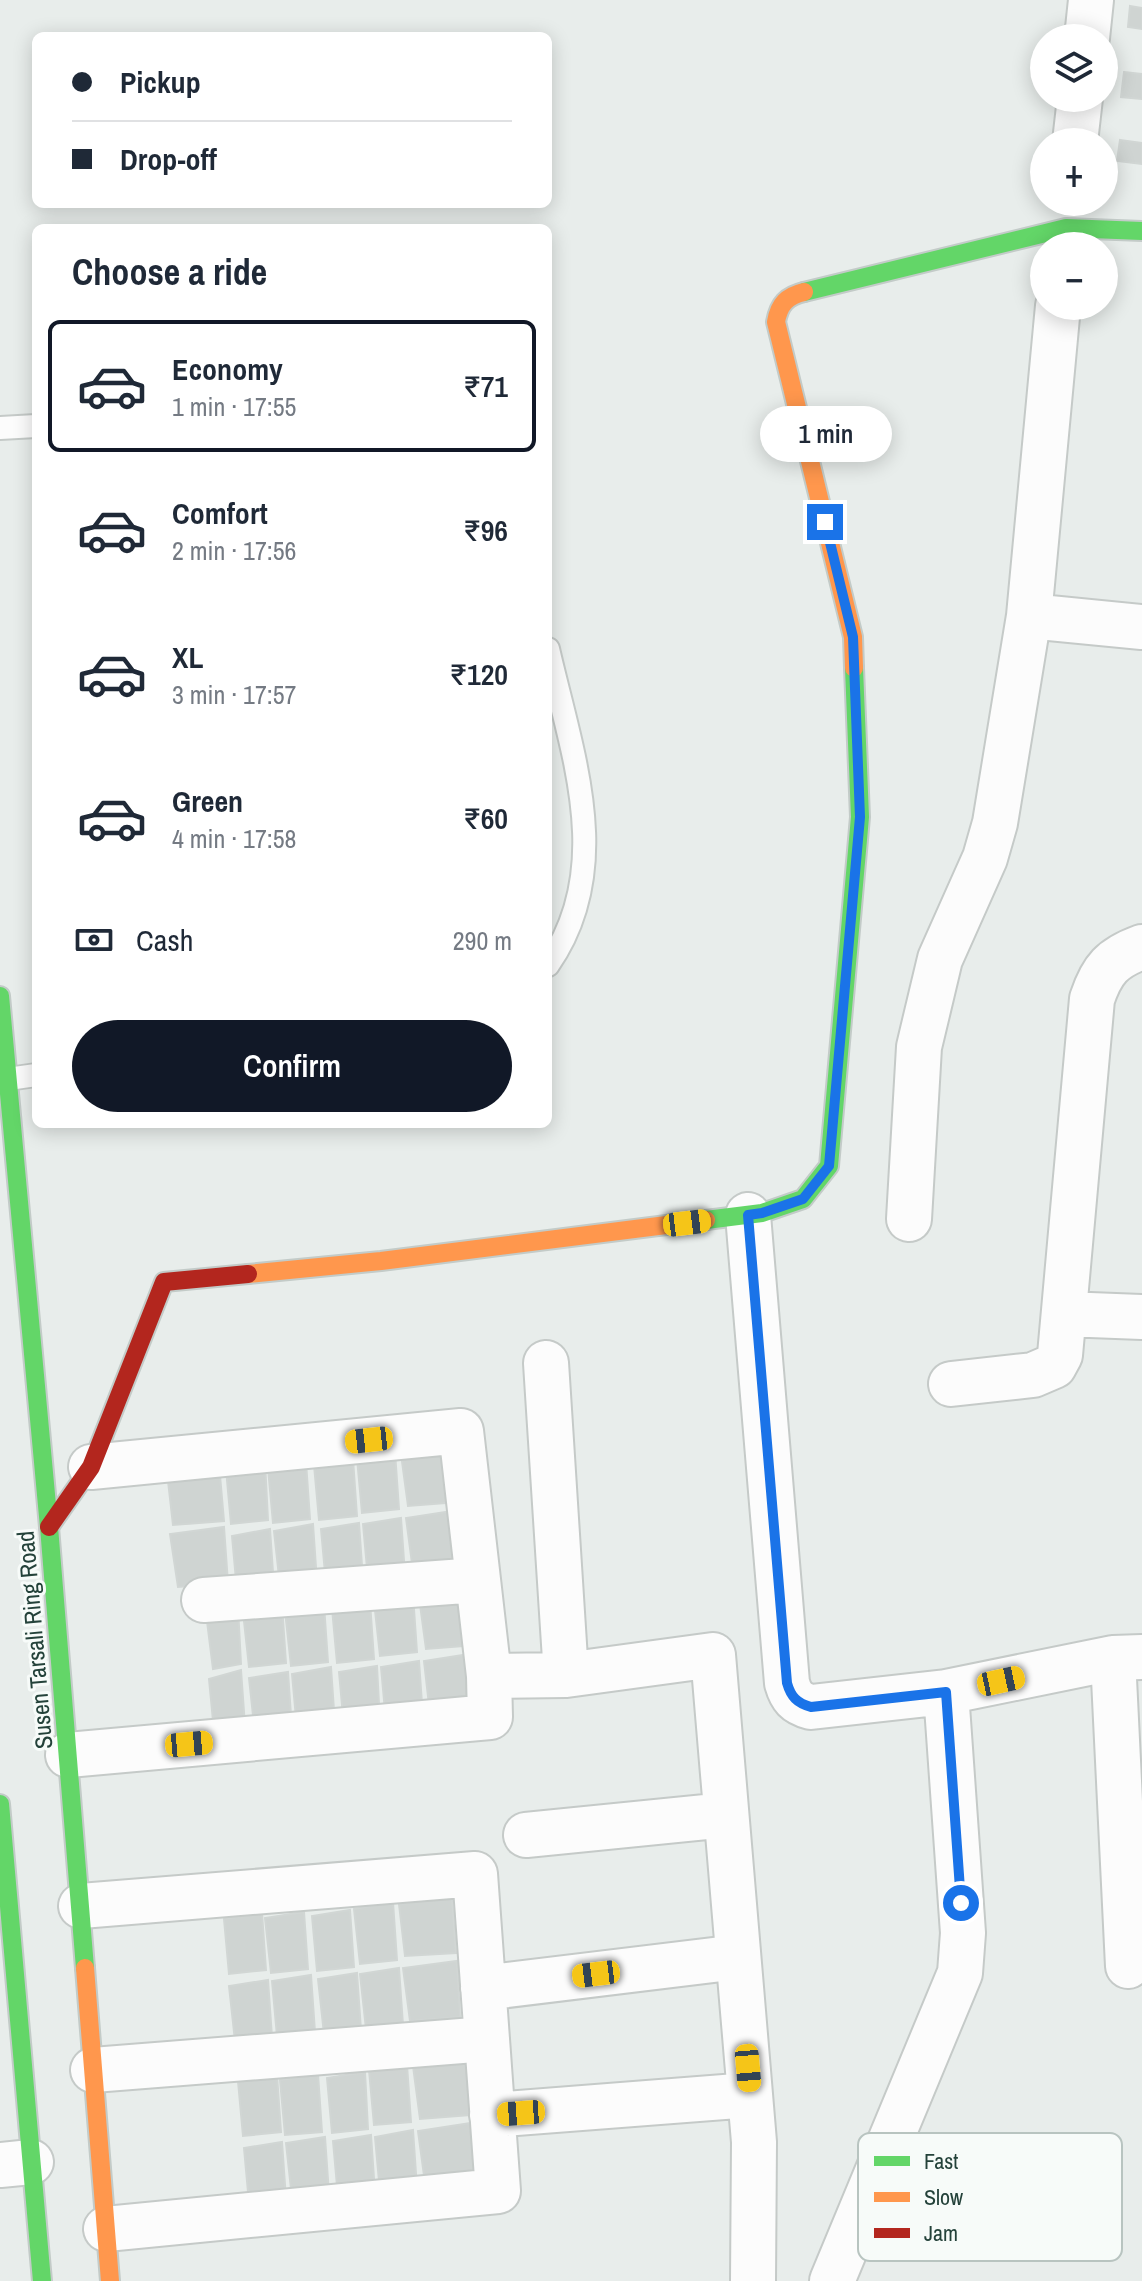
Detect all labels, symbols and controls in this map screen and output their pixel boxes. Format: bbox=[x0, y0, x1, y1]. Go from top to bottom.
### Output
map controls bbox=[1030, 24, 1118, 320]
button: layers bbox=[1030, 24, 1118, 112]
text: Pickup bbox=[120, 62, 201, 102]
button: + bbox=[1030, 128, 1118, 216]
text: Drop-off bbox=[120, 139, 217, 179]
button: − bbox=[1030, 232, 1118, 320]
text: Choose a ride bbox=[72, 248, 267, 296]
text: Economy bbox=[172, 349, 283, 389]
icon: car bbox=[76, 350, 148, 422]
text: ₹71 bbox=[463, 366, 508, 406]
text: 1 min · 17:55 bbox=[172, 389, 296, 424]
callout: 1 min bbox=[759, 406, 891, 462]
text: 1 min bbox=[799, 416, 853, 451]
text: Comfort bbox=[172, 493, 268, 533]
icon: car bbox=[76, 494, 148, 566]
route end bbox=[807, 504, 843, 540]
text: ₹96 bbox=[463, 510, 508, 550]
text: 2 min · 17:56 bbox=[172, 533, 296, 568]
text: XL bbox=[172, 637, 203, 677]
icon: car bbox=[76, 638, 148, 710]
text: ₹120 bbox=[450, 654, 508, 694]
text: 3 min · 17:57 bbox=[172, 677, 296, 712]
text: Green bbox=[172, 781, 243, 821]
icon: car bbox=[76, 782, 148, 854]
text: ₹60 bbox=[463, 798, 508, 838]
text: 4 min · 17:58 bbox=[172, 821, 296, 856]
icon: cash bbox=[72, 918, 116, 962]
text: Cash bbox=[136, 920, 193, 960]
text: 290 m bbox=[453, 923, 512, 958]
button: Confirm bbox=[72, 1020, 512, 1112]
car bbox=[662, 1208, 712, 1238]
car bbox=[344, 1426, 394, 1454]
street label: Susen Tarsali Ring Road bbox=[9, 1530, 59, 1750]
car bbox=[975, 1664, 1027, 1698]
car bbox=[164, 1730, 214, 1758]
route start bbox=[943, 1885, 979, 1921]
car bbox=[571, 1959, 621, 1989]
car bbox=[734, 2043, 762, 2093]
car bbox=[496, 2099, 546, 2127]
legend bbox=[858, 2133, 1122, 2261]
text: Fast bbox=[924, 2146, 958, 2176]
text: Slow bbox=[924, 2182, 963, 2212]
text: Jam bbox=[924, 2218, 958, 2248]

